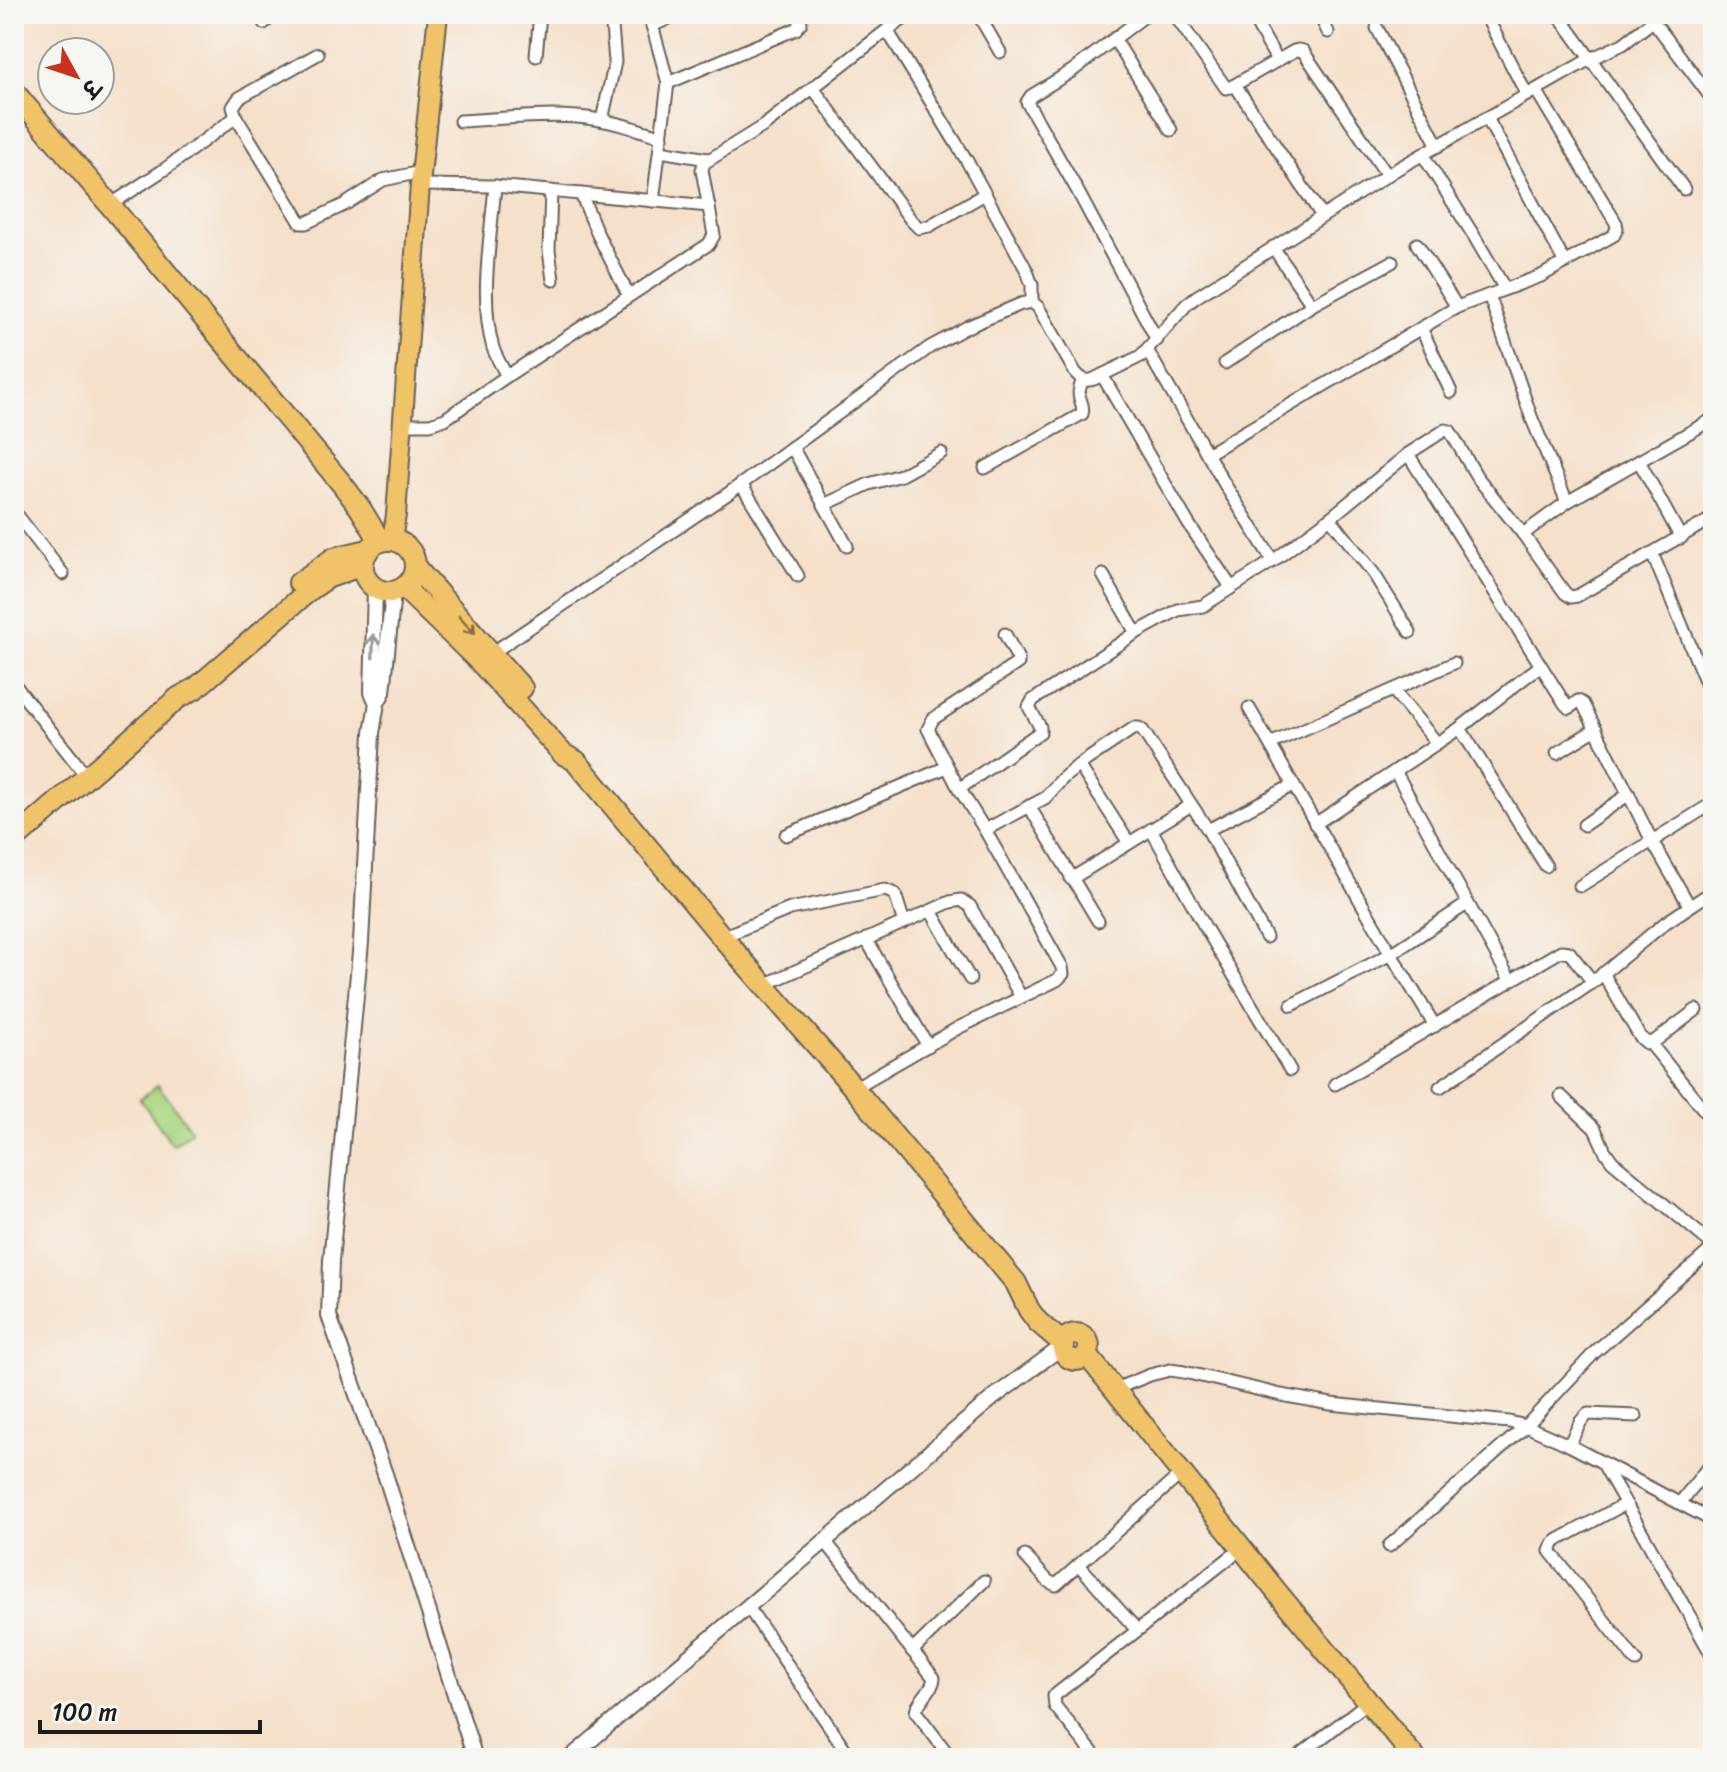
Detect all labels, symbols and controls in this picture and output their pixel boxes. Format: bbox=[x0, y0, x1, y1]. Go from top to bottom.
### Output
north arrow bbox=[36, 36, 116, 116]
text: उ bbox=[70, 69, 112, 108]
one-way arrow bbox=[458, 615, 476, 635]
one-way arrow bbox=[365, 633, 381, 660]
scale bar bbox=[40, 1684, 260, 1734]
text: 100 m bbox=[52, 1691, 117, 1733]

